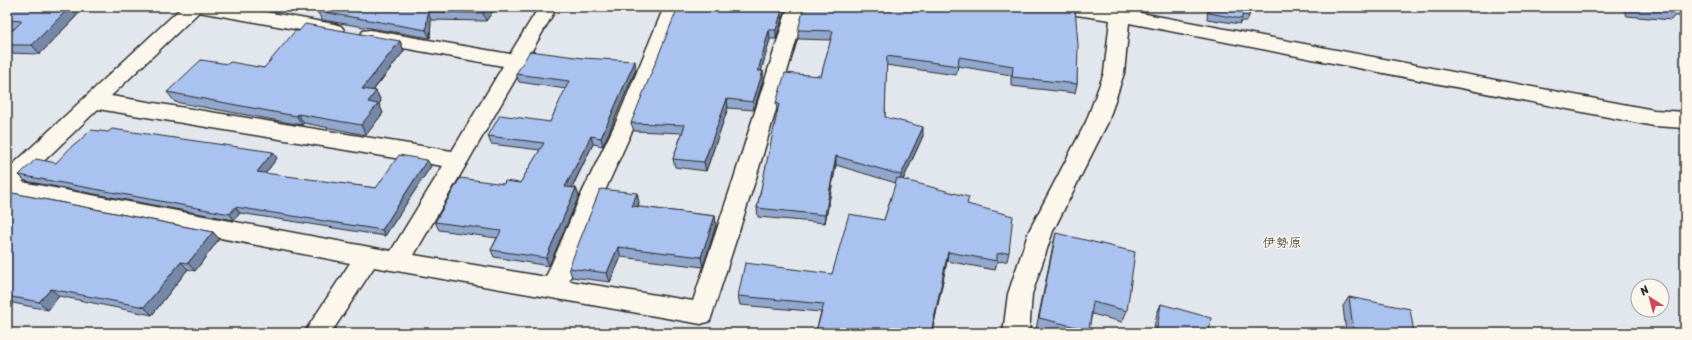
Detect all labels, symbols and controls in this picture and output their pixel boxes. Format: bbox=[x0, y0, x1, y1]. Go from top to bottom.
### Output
district label: 伊勢原 bbox=[1262, 231, 1302, 254]
north arrow bbox=[1630, 278, 1670, 318]
text: N bbox=[1635, 280, 1653, 301]

